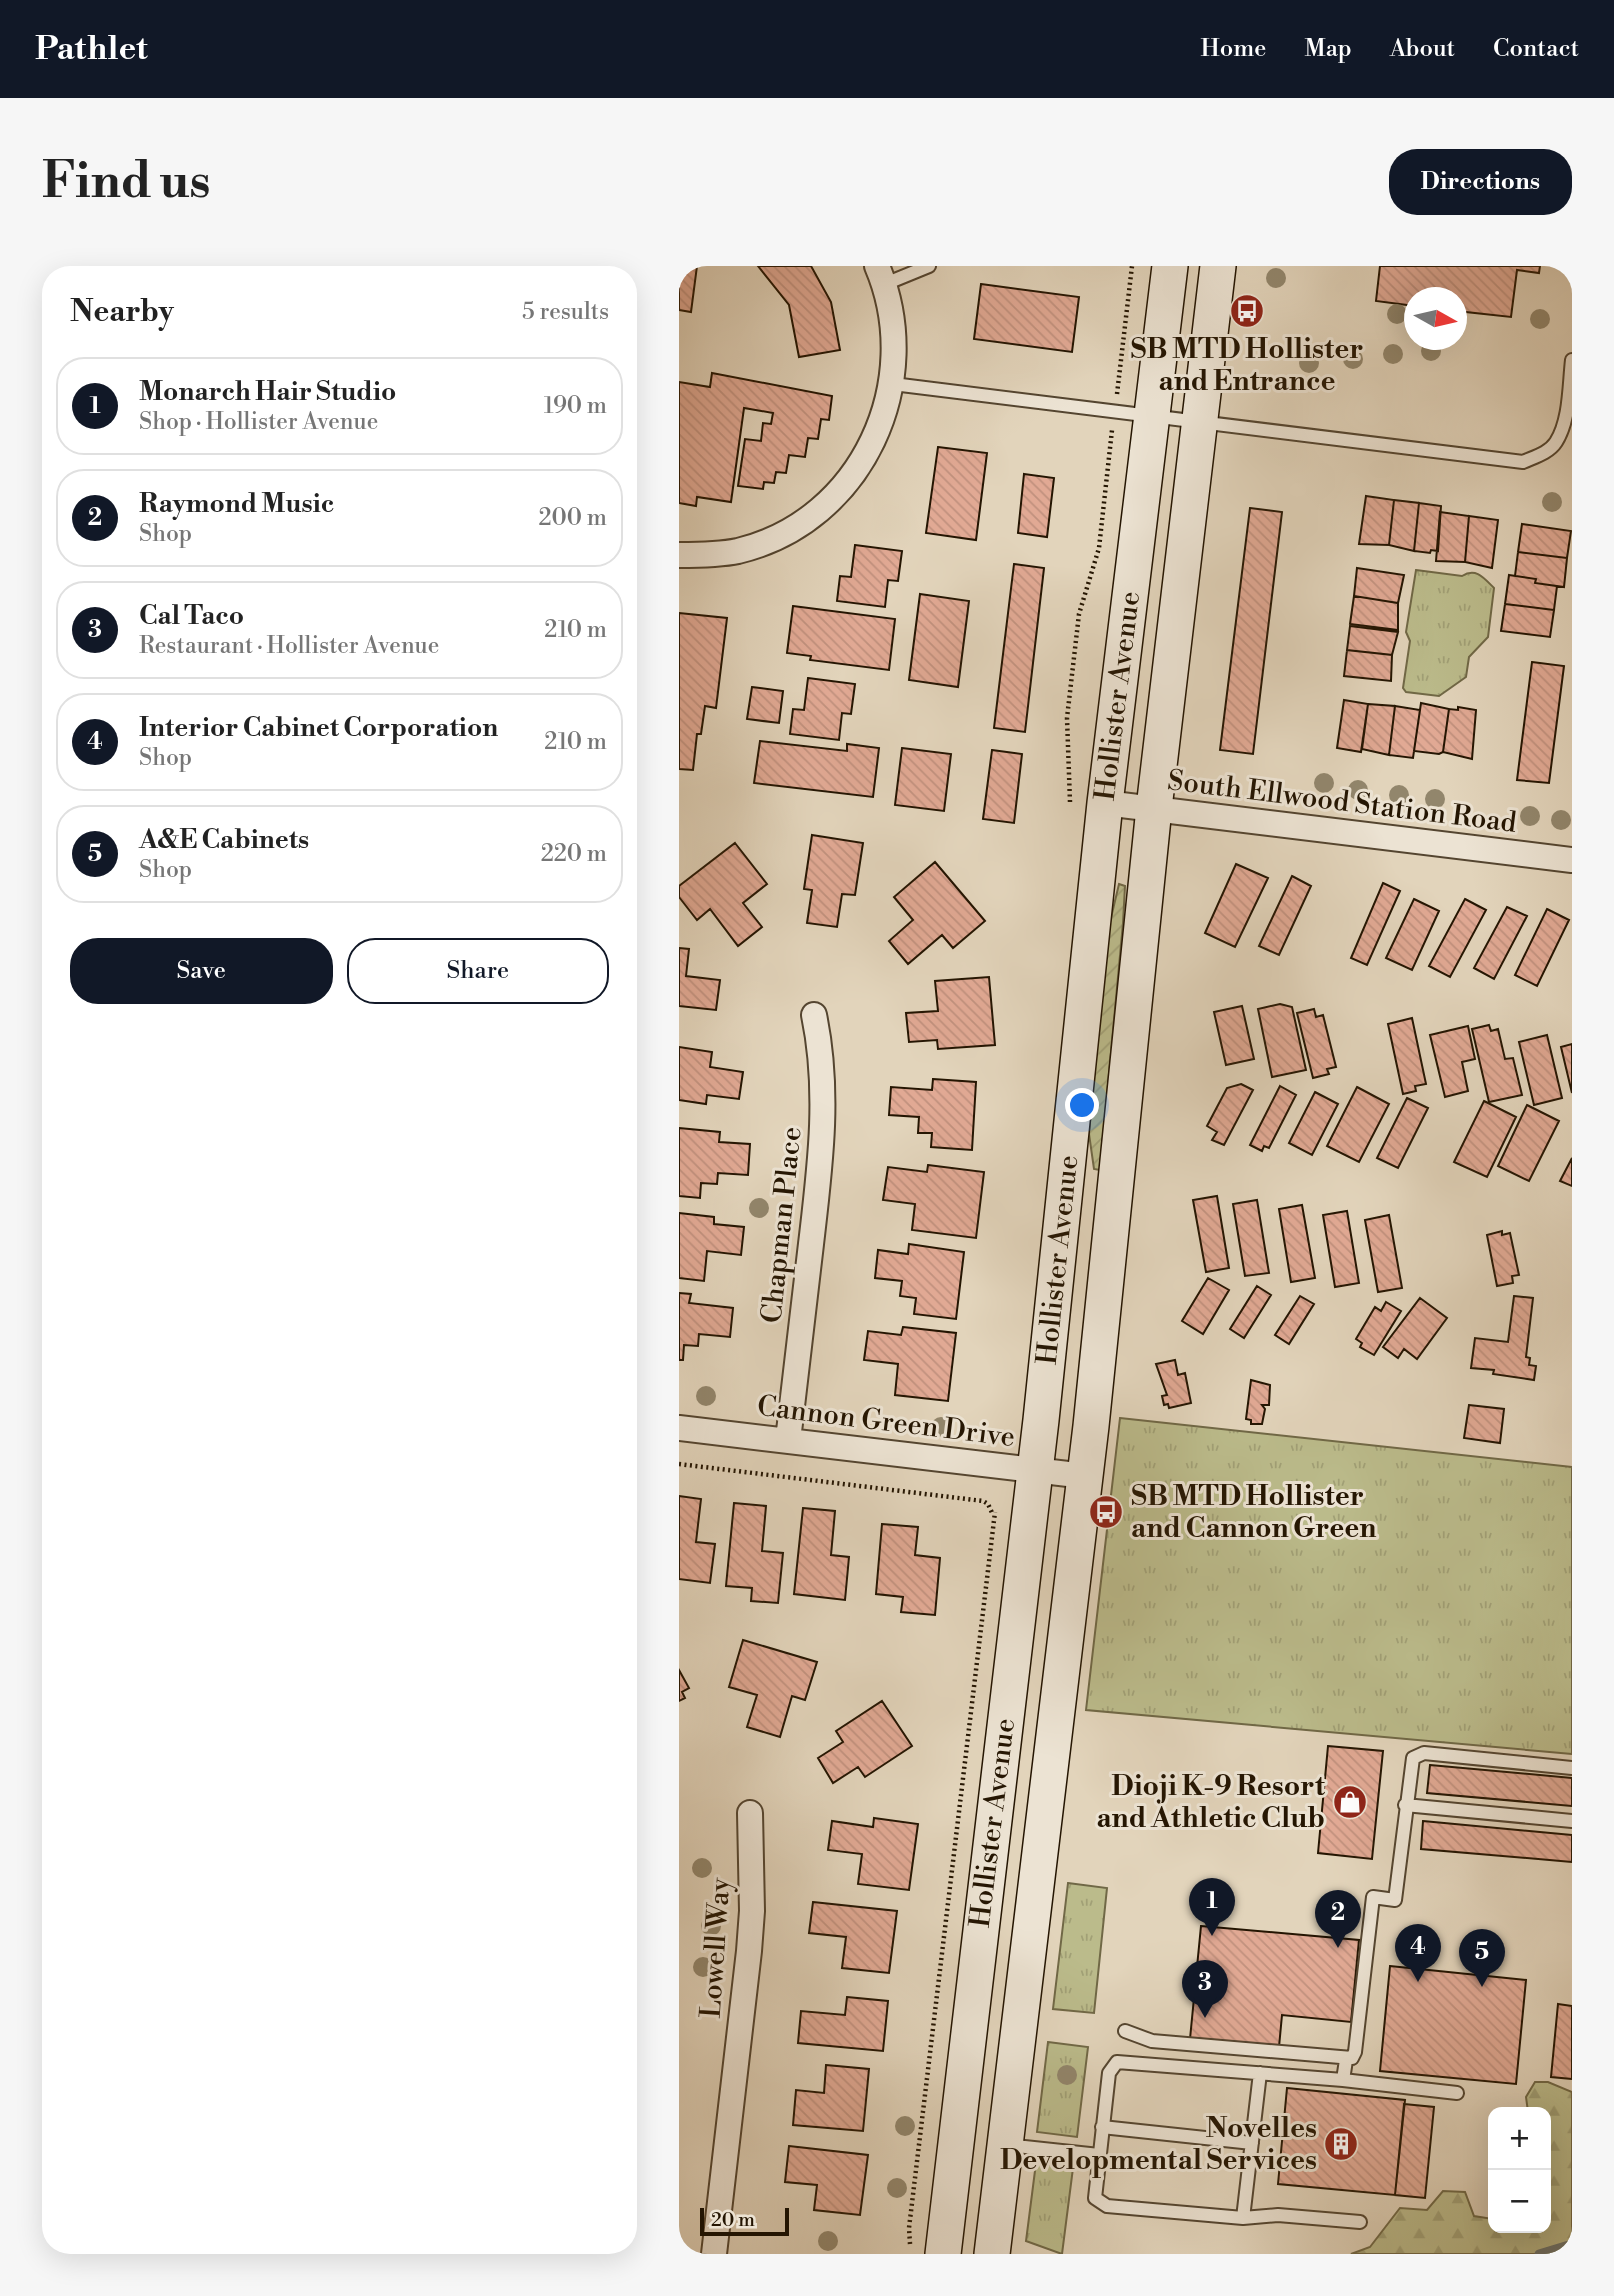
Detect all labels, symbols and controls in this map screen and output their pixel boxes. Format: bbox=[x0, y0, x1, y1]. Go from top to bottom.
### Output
text: Pathlet bbox=[35, 29, 148, 70]
text: Home bbox=[1201, 34, 1266, 64]
text: Map bbox=[1304, 34, 1352, 64]
text: About bbox=[1390, 34, 1455, 64]
text: Contact bbox=[1493, 34, 1579, 64]
button: Directions bbox=[1389, 149, 1572, 215]
text: Find us bbox=[42, 152, 211, 213]
north arrow bbox=[1404, 287, 1467, 350]
bus stop icon: SB MTD Hollister and Entrance bbox=[1228, 292, 1266, 330]
text: Nearby bbox=[70, 293, 174, 331]
text: 5 results bbox=[522, 298, 609, 326]
place label: SB MTD Hollister and Entrance bbox=[1131, 332, 1363, 399]
text: Monarch Hair Studio bbox=[139, 376, 396, 408]
text: 1 bbox=[89, 392, 101, 420]
text: 190 m bbox=[544, 392, 607, 420]
text: Shop · Hollister Avenue bbox=[139, 408, 378, 436]
text: Raymond Music bbox=[139, 488, 334, 520]
text: 2 bbox=[88, 504, 102, 532]
text: 200 m bbox=[539, 504, 607, 532]
text: Shop bbox=[139, 520, 192, 548]
street label: Hollister Avenue bbox=[1088, 589, 1148, 803]
text: Cal Taco bbox=[139, 600, 244, 632]
text: 3 bbox=[88, 616, 102, 644]
text: 210 m bbox=[544, 616, 607, 644]
text: Restaurant · Hollister Avenue bbox=[139, 632, 439, 660]
text: Interior Cabinet Corporation bbox=[139, 712, 498, 744]
text: 4 bbox=[87, 728, 103, 756]
text: 210 m bbox=[544, 728, 607, 756]
text: Shop bbox=[139, 744, 192, 772]
street label: South Ellwood Station Road bbox=[1165, 763, 1519, 841]
text: A&E Cabinets bbox=[139, 824, 309, 856]
text: 5 bbox=[88, 840, 102, 868]
text: 220 m bbox=[541, 840, 607, 868]
text: Shop bbox=[139, 856, 192, 884]
button: Save bbox=[70, 938, 333, 1004]
button: Share bbox=[347, 938, 609, 1004]
your location bbox=[1065, 1088, 1099, 1122]
street label: Chapman Place bbox=[754, 1125, 810, 1325]
street label: Hollister Avenue bbox=[1030, 1154, 1086, 1366]
street label: Cannon Green Drive bbox=[755, 1389, 1017, 1455]
place label: SB MTD Hollister and Cannon Green bbox=[1131, 1479, 1376, 1546]
bus stop icon: SB MTD Hollister and Cannon Green bbox=[1087, 1493, 1125, 1531]
street label: Hollister Avenue bbox=[963, 1716, 1023, 1930]
place label: Dioji K-9 Resort and Athletic Club bbox=[1096, 1769, 1326, 1836]
shop icon: Dioji K-9 Resort and Athletic Club bbox=[1331, 1783, 1369, 1821]
street label: Lowell Way bbox=[694, 1876, 738, 2019]
pin: 1 bbox=[1189, 1878, 1235, 1936]
pin: 2 bbox=[1315, 1890, 1361, 1948]
pin: 4 bbox=[1395, 1924, 1441, 1982]
pin: 5 bbox=[1459, 1929, 1505, 1987]
pin: 3 bbox=[1182, 1960, 1228, 2018]
map controls bbox=[1488, 2107, 1551, 2233]
button: + bbox=[1488, 2107, 1551, 2170]
place label: Novelles Developmental Services bbox=[1000, 2111, 1317, 2178]
building icon: Novelles Developmental Services bbox=[1322, 2125, 1360, 2163]
button: − bbox=[1488, 2170, 1551, 2233]
scale bar bbox=[700, 2205, 789, 2237]
text: 20 m bbox=[711, 2208, 755, 2232]

